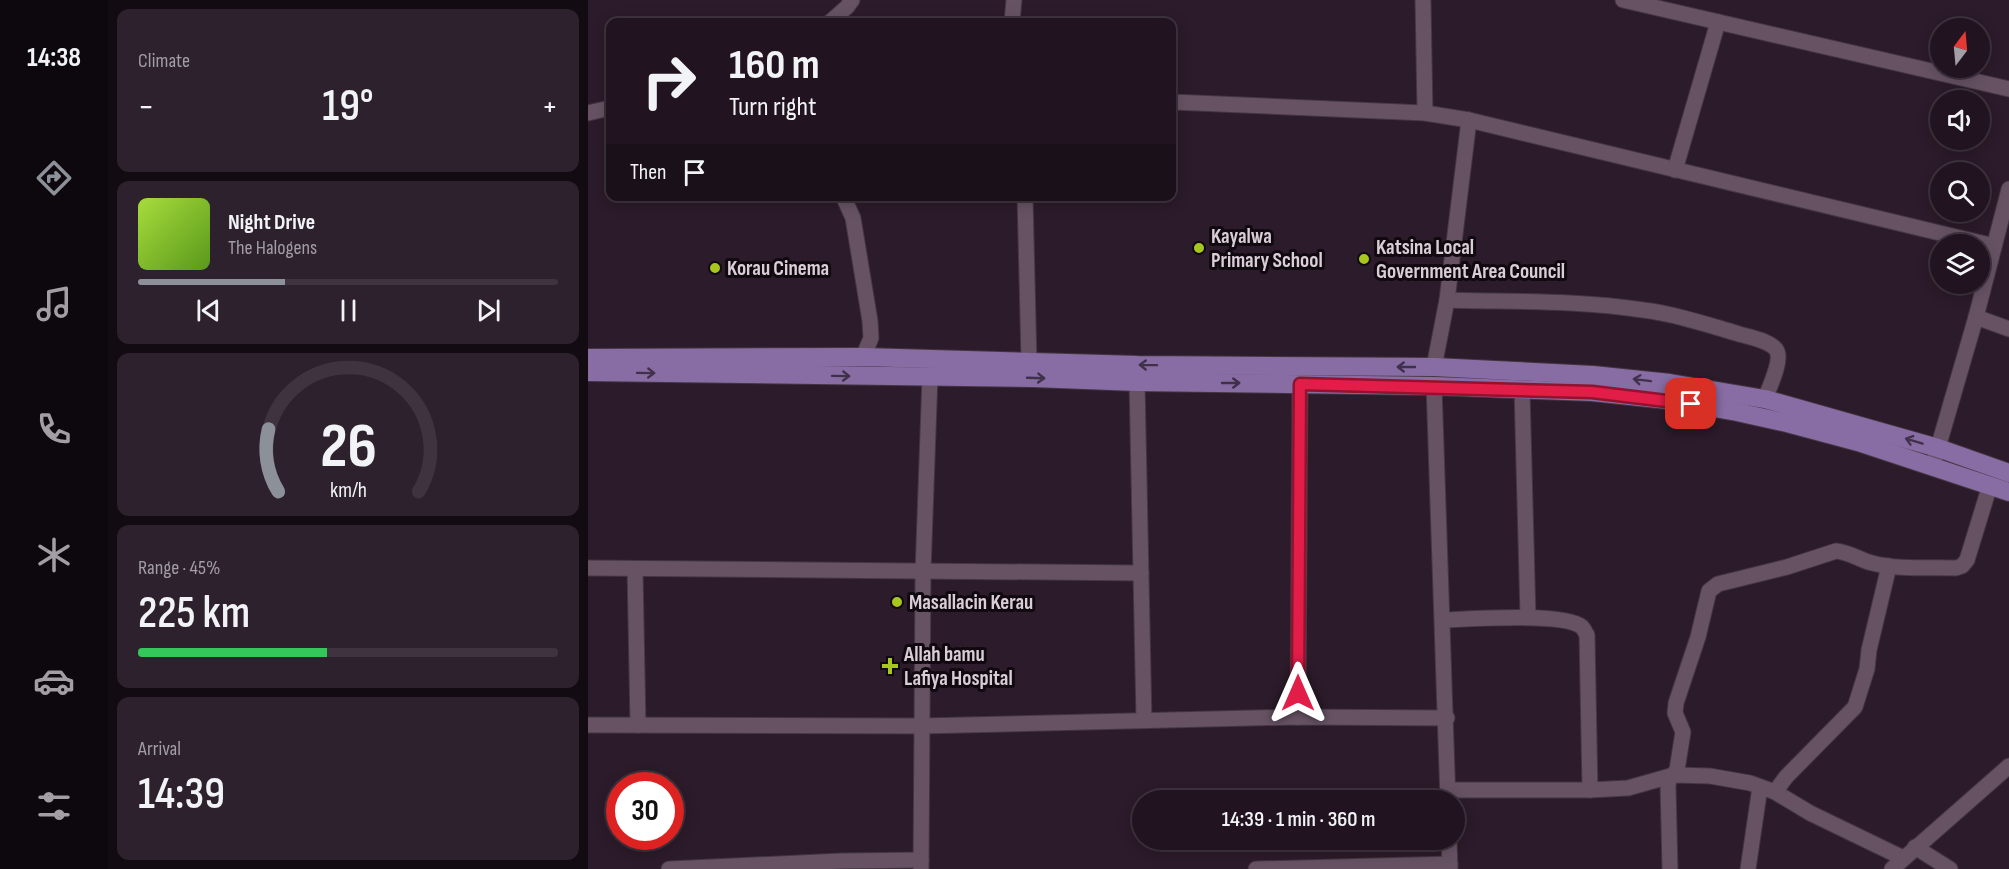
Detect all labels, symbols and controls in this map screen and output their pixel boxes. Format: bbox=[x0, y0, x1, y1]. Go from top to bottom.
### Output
north arrow bbox=[1930, 18, 1990, 78]
map controls bbox=[1930, 18, 1990, 294]
text: 160 m bbox=[729, 40, 820, 91]
text: 14:38 bbox=[27, 42, 81, 74]
icon: right bbox=[630, 42, 708, 120]
text: Climate bbox=[138, 49, 190, 73]
text: 19° bbox=[322, 79, 374, 134]
text: − bbox=[138, 87, 154, 127]
text: + bbox=[542, 87, 558, 127]
button: sound bbox=[1930, 90, 1990, 150]
text: Turn right bbox=[729, 91, 816, 123]
icon: arrive bbox=[678, 156, 711, 189]
icon: directions bbox=[33, 157, 75, 199]
text: Then bbox=[630, 159, 666, 186]
button: search bbox=[1930, 162, 1990, 222]
text: Night Drive bbox=[228, 209, 315, 236]
place label: Kayalwa Primary School bbox=[1211, 224, 1323, 273]
button: layers bbox=[1930, 234, 1990, 294]
place label: Katsina Local Government Area Council bbox=[1376, 235, 1565, 284]
text: The Halogens bbox=[228, 236, 317, 260]
marker: Kayalwa Primary School bbox=[1192, 241, 1206, 255]
marker: Katsina Local Government Area Council bbox=[1357, 252, 1371, 266]
place label: Korau Cinema bbox=[727, 256, 829, 281]
marker: Korau Cinema bbox=[708, 261, 722, 275]
icon: music bbox=[33, 283, 75, 325]
icon: previous bbox=[192, 294, 225, 327]
icon: pause bbox=[332, 294, 365, 327]
icon: next bbox=[472, 294, 505, 327]
one-way arrow bbox=[1138, 359, 1158, 371]
one-way arrow bbox=[1396, 361, 1416, 373]
one-way arrow bbox=[636, 367, 656, 379]
one-way arrow bbox=[831, 370, 851, 382]
one-way arrow bbox=[1026, 373, 1046, 384]
one-way arrow bbox=[1633, 374, 1653, 385]
one-way arrow bbox=[1221, 377, 1241, 389]
pin bbox=[1665, 378, 1716, 429]
icon: arrive bbox=[1674, 387, 1707, 420]
icon: phone bbox=[33, 408, 75, 450]
text: 26 bbox=[320, 410, 376, 485]
one-way arrow bbox=[1905, 435, 1924, 446]
text: km/h bbox=[329, 478, 367, 503]
icon: climate bbox=[33, 534, 75, 576]
text: Range · 45% bbox=[138, 556, 220, 580]
text: 225 km bbox=[138, 586, 250, 641]
place label: Masallacin Kerau bbox=[909, 590, 1033, 615]
marker: Masallacin Kerau bbox=[890, 595, 904, 609]
place label: Allah bamu Lafiya Hospital bbox=[903, 642, 1013, 691]
marker: Allah bamu Lafiya Hospital bbox=[881, 657, 899, 675]
icon: car bbox=[33, 660, 75, 702]
position arrow bbox=[1266, 661, 1330, 725]
text: Arrival bbox=[138, 737, 181, 761]
text: 14:39 bbox=[138, 767, 225, 822]
speed limit sign: 30 bbox=[606, 772, 684, 850]
icon: filters bbox=[33, 785, 75, 827]
text: 14:39 · 1 min · 360 m bbox=[1222, 806, 1375, 833]

